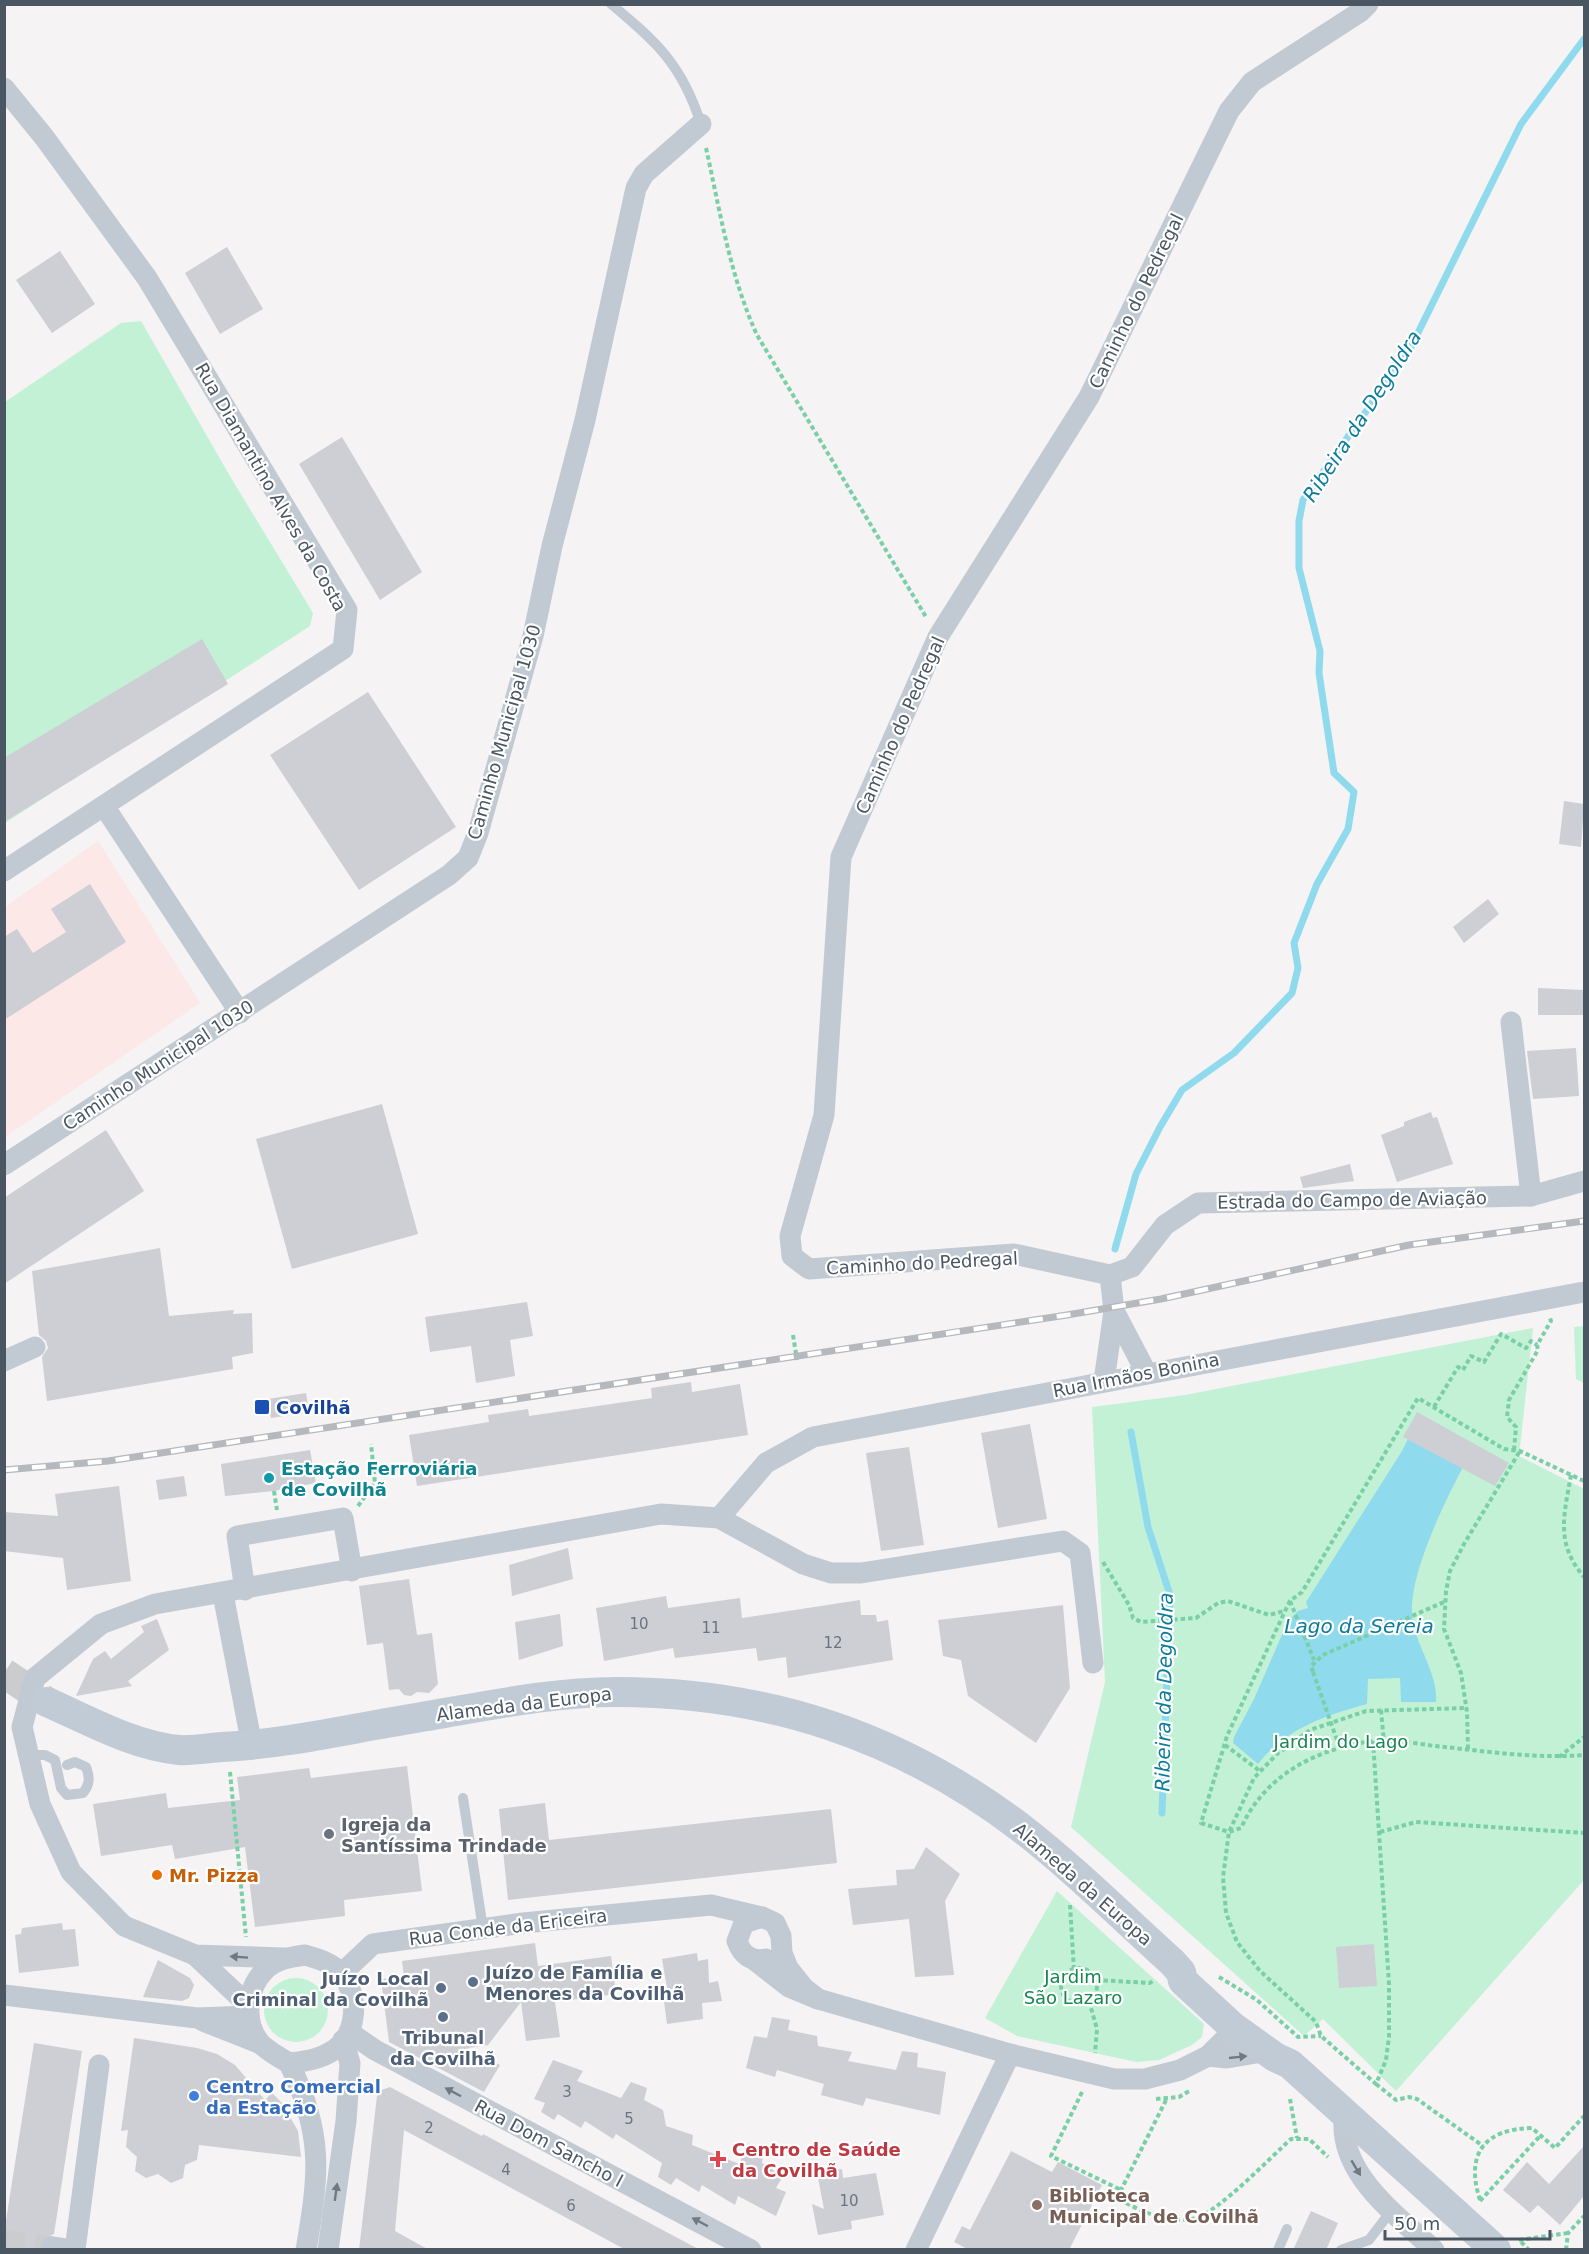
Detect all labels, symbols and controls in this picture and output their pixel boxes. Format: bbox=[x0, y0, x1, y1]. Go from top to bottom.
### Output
street label: Caminho do Pedregal bbox=[1084, 210, 1188, 392]
water label: Ribeira da Degoldra bbox=[1298, 326, 1426, 506]
street label: Rua Diamantino Alves da Costa bbox=[191, 359, 351, 615]
street label: Caminho Municipal 1030 bbox=[463, 622, 545, 842]
street label: Caminho do Pedregal bbox=[851, 633, 949, 817]
street label: Caminho Municipal 1030 bbox=[59, 995, 257, 1135]
street label: Estrada do Campo de Aviação bbox=[1217, 1187, 1487, 1213]
street label: Caminho do Pedregal bbox=[826, 1247, 1018, 1279]
street label: Rua Irmãos Bonina bbox=[1051, 1349, 1221, 1401]
place label: Covilhã bbox=[276, 1397, 351, 1418]
marker: Covilhã bbox=[253, 1398, 271, 1416]
place label: Estação Ferroviária de Covilhã bbox=[281, 1458, 477, 1500]
marker: Estação Ferroviária de Covilhã bbox=[262, 1471, 276, 1485]
water label: Ribeira da Degoldra bbox=[1150, 1592, 1178, 1792]
water label: Lago da Sereia bbox=[1284, 1614, 1434, 1638]
house number: 10 bbox=[629, 1615, 649, 1633]
house number: 11 bbox=[701, 1619, 721, 1637]
house number: 12 bbox=[823, 1634, 843, 1652]
street label: Alameda da Europa bbox=[435, 1683, 613, 1725]
park label: Jardim do Lago bbox=[1273, 1731, 1408, 1752]
place label: Igreja da Santíssima Trindade bbox=[341, 1814, 547, 1856]
street label: Alameda da Europa bbox=[1009, 1818, 1157, 1950]
marker: Igreja da Santíssima Trindade bbox=[322, 1827, 336, 1841]
place label: Mr. Pizza bbox=[169, 1865, 259, 1886]
marker: Mr. Pizza bbox=[150, 1868, 164, 1882]
street label: Rua Conde da Ericeira bbox=[408, 1904, 608, 1950]
one-way arrow bbox=[230, 1953, 249, 1962]
place label: Juízo de Família e Menores da Covilhã bbox=[483, 1962, 684, 2004]
park label: Jardim São Lazaro bbox=[1024, 1966, 1122, 2008]
place label: Juízo Local Criminal da Covilhã bbox=[233, 1968, 429, 2010]
marker: Juízo de Família e Menores da Covilhã bbox=[466, 1975, 480, 1989]
marker: Juízo Local Criminal da Covilhã bbox=[434, 1981, 448, 1995]
marker: Tribunal da Covilhã bbox=[436, 2010, 450, 2024]
place label: Tribunal da Covilhã bbox=[390, 2027, 496, 2069]
one-way arrow bbox=[1228, 2052, 1247, 2062]
place label: Centro Comercial da Estação bbox=[206, 2076, 381, 2118]
house number: 3 bbox=[562, 2083, 572, 2101]
one-way arrow bbox=[444, 2087, 462, 2097]
marker: Centro Comercial da Estação bbox=[187, 2089, 201, 2103]
street label: Rua Dom Sancho I bbox=[471, 2095, 627, 2191]
house number: 5 bbox=[624, 2110, 634, 2128]
house number: 2 bbox=[424, 2119, 434, 2137]
place label: Centro de Saúde da Covilhã bbox=[732, 2139, 901, 2181]
marker: Centro de Saúde da Covilhã bbox=[709, 2150, 727, 2168]
one-way arrow bbox=[1351, 2159, 1361, 2176]
house number: 4 bbox=[501, 2161, 511, 2179]
one-way arrow bbox=[332, 2182, 341, 2201]
place label: Biblioteca Municipal de Covilhã bbox=[1049, 2185, 1259, 2227]
house number: 10 bbox=[839, 2192, 859, 2210]
house number: 6 bbox=[566, 2197, 576, 2215]
marker: Biblioteca Municipal de Covilhã bbox=[1030, 2198, 1044, 2212]
scale bar bbox=[1385, 2203, 1550, 2241]
text: 50 m bbox=[1394, 2213, 1440, 2234]
one-way arrow bbox=[691, 2217, 708, 2227]

